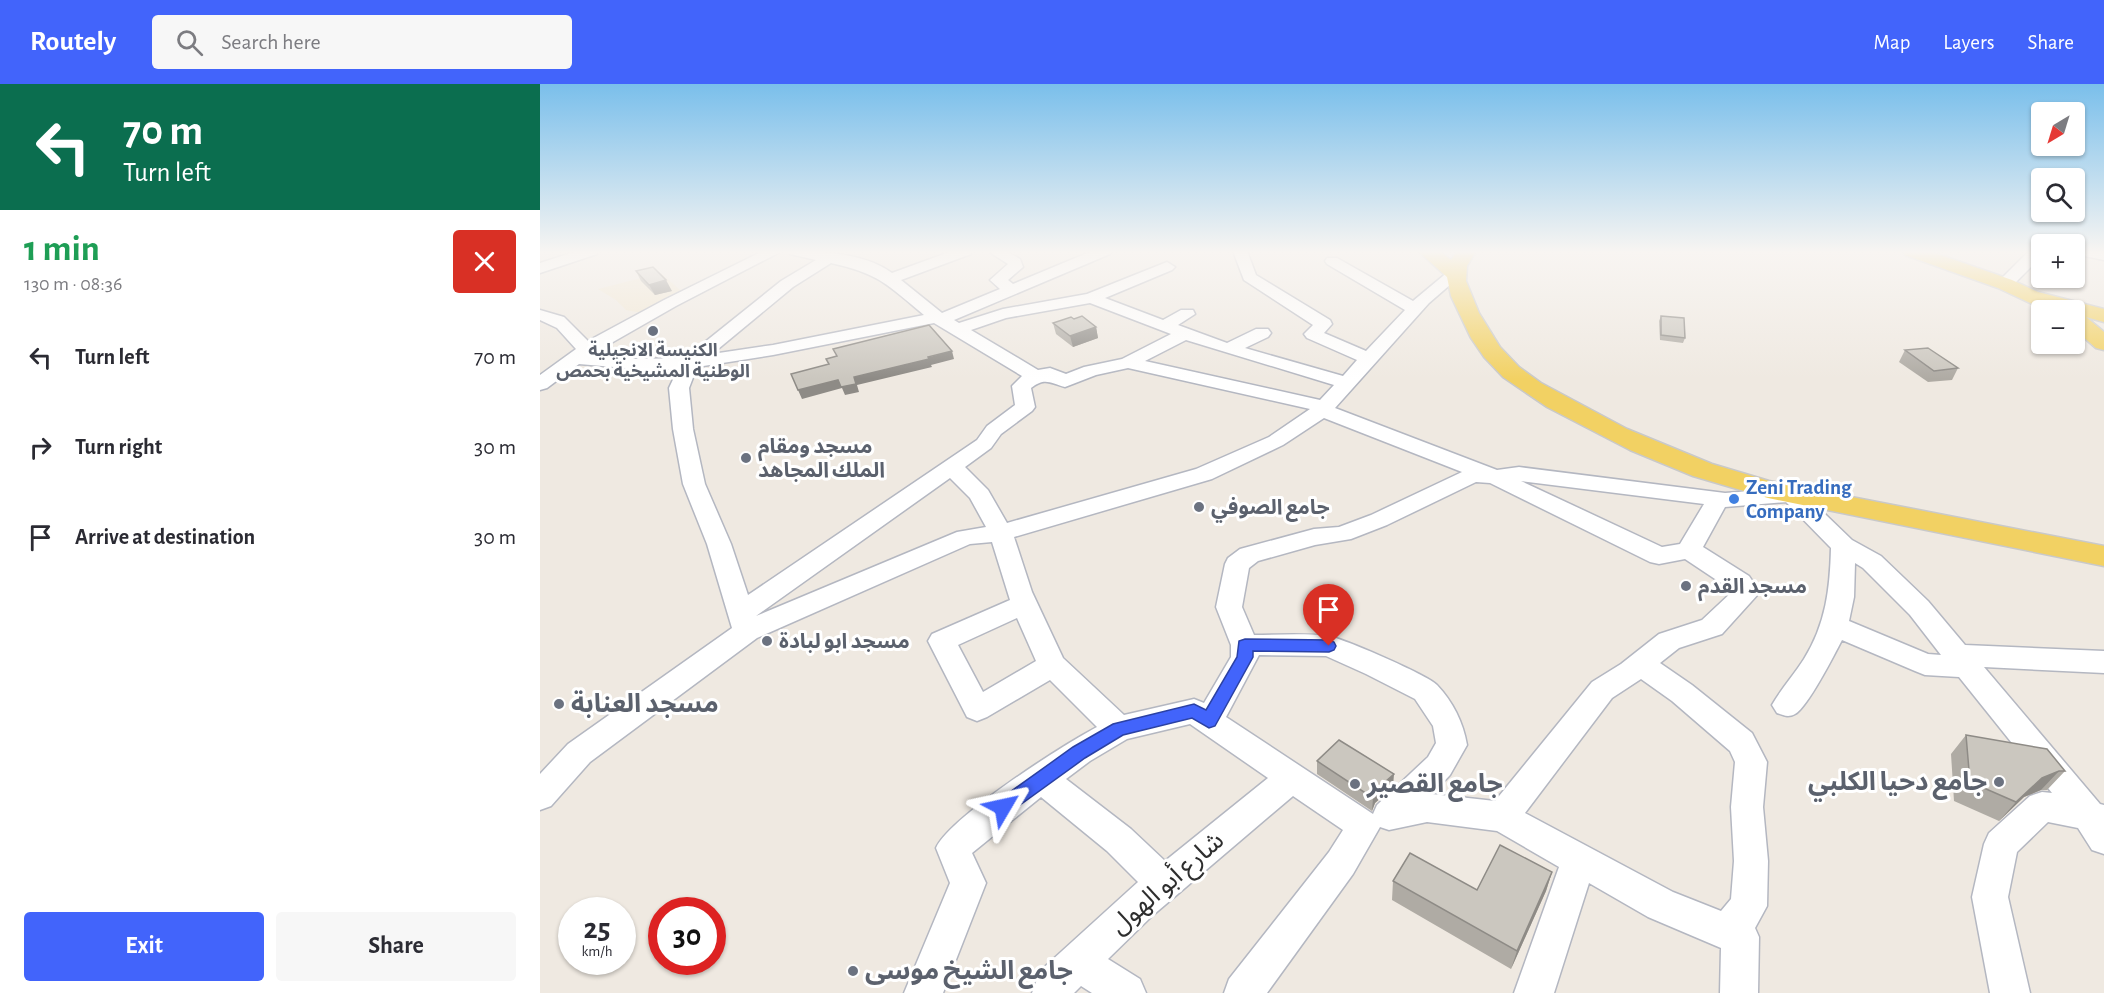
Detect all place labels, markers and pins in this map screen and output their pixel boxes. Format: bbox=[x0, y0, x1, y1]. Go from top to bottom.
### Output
marker: الكنيسة الانجيلية الوطنية المشيخية بحمص bbox=[646, 324, 660, 338]
place label: الكنيسة الانجيلية الوطنية المشيخية بحمص bbox=[556, 340, 750, 381]
place label: مسجد ومقام الملك المجاهد bbox=[758, 436, 885, 481]
marker: مسجد ومقام الملك المجاهد bbox=[739, 451, 753, 465]
place label: Zeni Trading Company bbox=[1746, 477, 1852, 522]
marker: Zeni Trading Company bbox=[1727, 492, 1741, 506]
place label: جامع الصوفي bbox=[1211, 496, 1330, 523]
marker: جامع الصوفي bbox=[1192, 500, 1206, 514]
place label: مسجد القدم bbox=[1698, 576, 1807, 602]
marker: مسجد القدم bbox=[1679, 579, 1693, 593]
pin bbox=[1303, 584, 1354, 646]
place label: مسجد ابو لبادة bbox=[779, 631, 910, 653]
marker: مسجد ابو لبادة bbox=[760, 634, 774, 648]
place label: مسجد العنابة bbox=[571, 690, 719, 718]
marker: مسجد العنابة bbox=[552, 697, 566, 711]
place label: جامع دحيا الكلبي bbox=[1808, 769, 1987, 802]
place label: جامع القصير bbox=[1366, 771, 1503, 802]
marker: جامع دحيا الكلبي bbox=[1992, 775, 2006, 789]
marker: جامع القصير bbox=[1348, 777, 1362, 791]
place label: جامع الشيخ موسى bbox=[865, 958, 1073, 989]
marker: جامع الشيخ موسى bbox=[846, 964, 860, 978]

